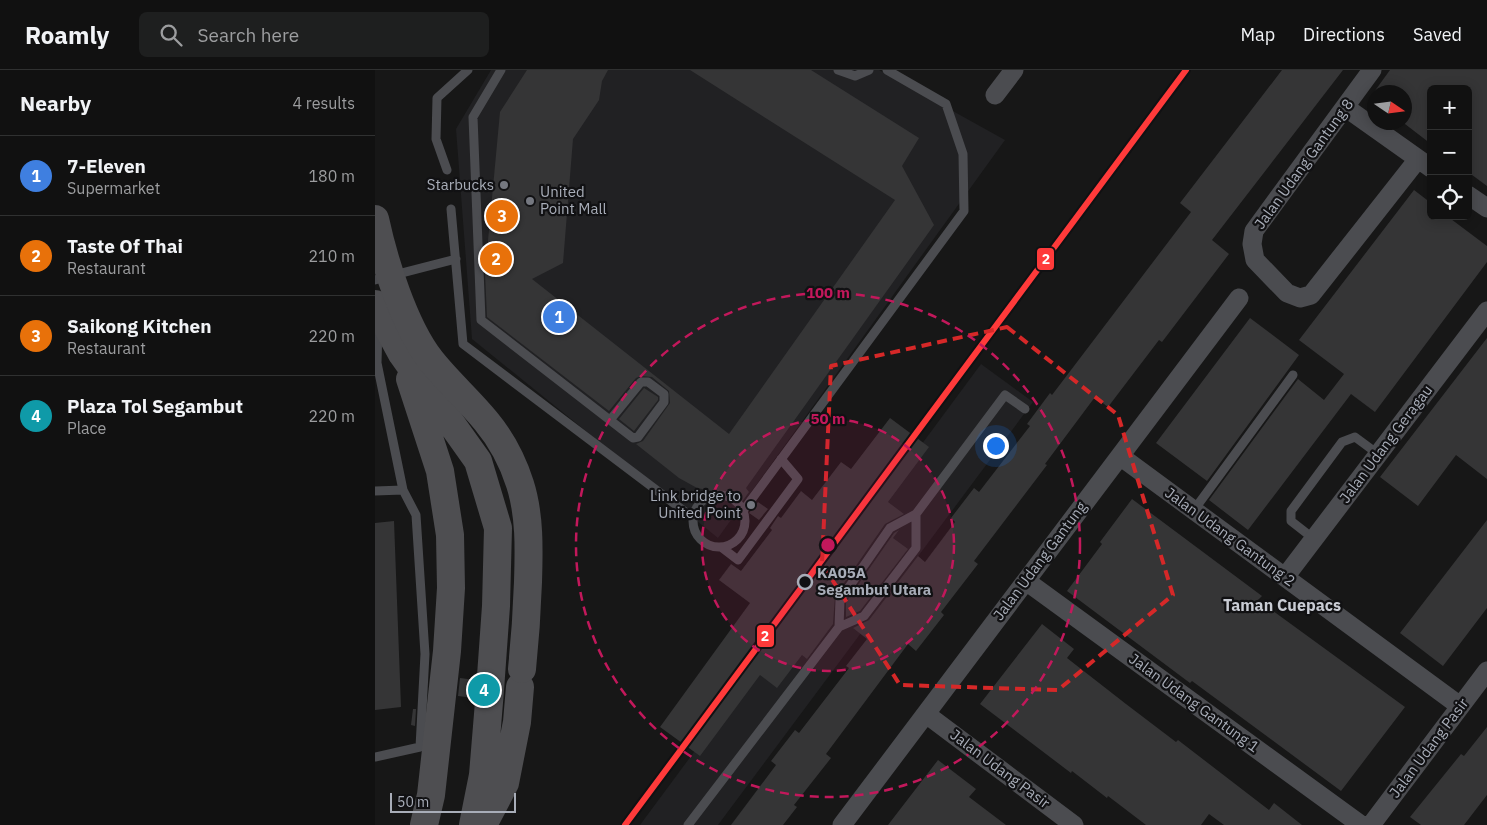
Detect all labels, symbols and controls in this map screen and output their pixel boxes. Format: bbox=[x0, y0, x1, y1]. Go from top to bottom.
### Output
search box bbox=[139, 12, 489, 57]
text: Roamly bbox=[25, 19, 109, 51]
icon: search bbox=[157, 21, 185, 49]
text: Search here bbox=[197, 23, 299, 47]
text: Map bbox=[1240, 23, 1275, 46]
text: Directions bbox=[1303, 23, 1385, 46]
text: Saved bbox=[1413, 23, 1462, 46]
north arrow bbox=[1367, 85, 1412, 130]
map controls bbox=[1427, 85, 1472, 220]
button: + bbox=[1427, 85, 1472, 130]
text: Nearby bbox=[20, 89, 91, 117]
text: 4 results bbox=[292, 93, 355, 113]
street label: Jalan Udang Gantung 8 bbox=[1250, 95, 1357, 233]
button: − bbox=[1427, 130, 1472, 175]
text: 7-Eleven bbox=[67, 154, 146, 178]
text: 1 bbox=[31, 166, 41, 186]
text: 180 m bbox=[308, 166, 355, 186]
place label: Starbucks bbox=[427, 175, 494, 194]
button: locate bbox=[1427, 175, 1472, 220]
text: Supermarket bbox=[67, 178, 160, 198]
marker: Starbucks bbox=[498, 179, 510, 191]
place label: United Point Mall bbox=[540, 182, 607, 218]
marker: United Point Mall bbox=[524, 195, 536, 207]
pin: 3 bbox=[486, 197, 518, 235]
text: Taste Of Thai bbox=[67, 234, 183, 258]
pin: 2 bbox=[480, 240, 512, 278]
text: 2 bbox=[31, 246, 41, 266]
text: 210 m bbox=[308, 246, 355, 266]
line badge: 2 bbox=[1036, 247, 1055, 271]
text: 2 bbox=[1042, 250, 1050, 268]
text: Restaurant bbox=[67, 258, 146, 278]
text: 100 m bbox=[806, 283, 850, 302]
pin: 1 bbox=[543, 298, 575, 336]
text: Saikong Kitchen bbox=[67, 314, 212, 338]
text: 3 bbox=[31, 326, 41, 346]
text: 220 m bbox=[308, 326, 355, 346]
text: Restaurant bbox=[67, 338, 146, 358]
street label: Jalan Udang Geragau bbox=[1335, 381, 1436, 507]
text: Plaza Tol Segambut bbox=[67, 394, 243, 418]
text: 4 bbox=[31, 406, 41, 426]
text: 220 m bbox=[308, 406, 355, 426]
text: 50 m bbox=[811, 409, 845, 428]
text: Place bbox=[67, 418, 106, 438]
your location bbox=[983, 433, 1009, 459]
street label: Jalan Udang Gantung 2 bbox=[1161, 483, 1299, 590]
place label: Link bridge to United Point bbox=[650, 486, 741, 522]
street label: Jalan Udang Gantung bbox=[989, 497, 1091, 624]
marker: Link bridge to United Point bbox=[745, 499, 757, 511]
centre of rings bbox=[819, 536, 837, 554]
place label: KA05A Segambut Utara bbox=[817, 563, 932, 599]
marker: KA05A Segambut Utara bbox=[797, 574, 813, 590]
district label: Taman Cuepacs bbox=[1223, 595, 1341, 615]
line badge: 2 bbox=[756, 624, 775, 648]
text: 2 bbox=[761, 627, 769, 645]
street label: Jalan Udang Gantung 1 bbox=[1125, 649, 1263, 756]
pin: 4 bbox=[468, 671, 500, 709]
street label: Jalan Udang Pasir bbox=[1385, 694, 1473, 801]
street label: Jalan Udang Pasir bbox=[947, 725, 1054, 813]
scale bar bbox=[390, 790, 516, 813]
text: 50 m bbox=[397, 793, 429, 811]

